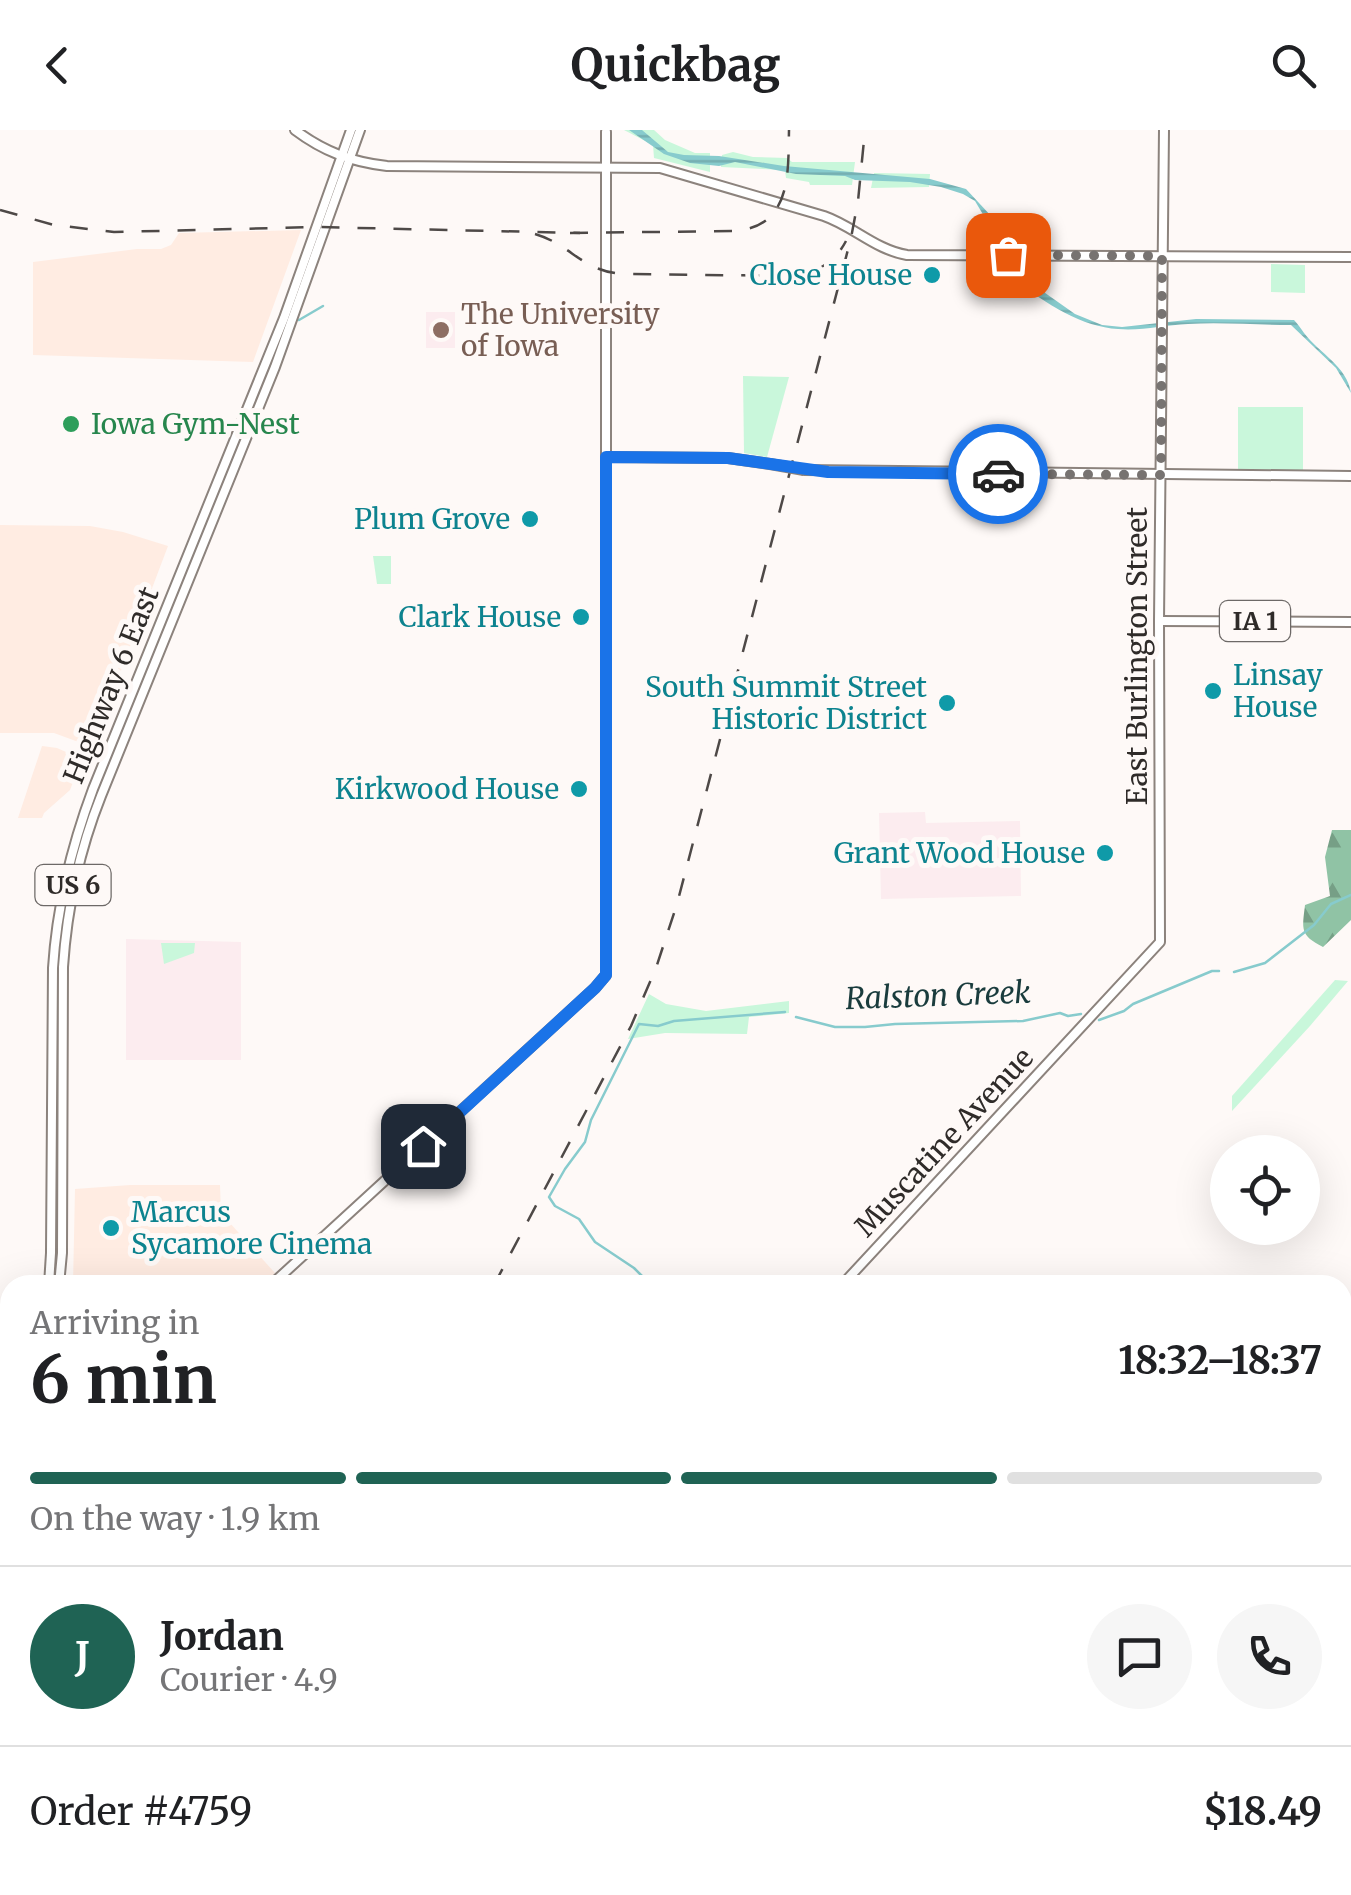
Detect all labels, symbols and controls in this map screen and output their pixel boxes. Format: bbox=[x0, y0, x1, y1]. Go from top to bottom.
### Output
text: Quickbag bbox=[571, 37, 780, 93]
icon: back bbox=[30, 38, 85, 93]
icon: search bbox=[1266, 38, 1321, 93]
pin bbox=[966, 213, 1051, 298]
icon: bag bbox=[981, 228, 1036, 283]
place label: Close House bbox=[749, 257, 912, 293]
marker: Close House bbox=[921, 264, 943, 286]
place label: The University of Iowa bbox=[461, 296, 660, 364]
marker: The University of Iowa bbox=[430, 319, 452, 341]
place label: Iowa Gym-Nest bbox=[91, 406, 300, 442]
marker: Iowa Gym-Nest bbox=[60, 413, 82, 435]
courier bbox=[948, 424, 1048, 524]
icon: car bbox=[971, 447, 1026, 502]
place label: Plum Grove bbox=[354, 501, 510, 537]
street label: East Burlington Street bbox=[1119, 507, 1155, 805]
marker: Plum Grove bbox=[519, 508, 541, 530]
street label: Highway 6 East bbox=[55, 581, 167, 788]
place label: Clark House bbox=[399, 599, 561, 635]
road number: IA 1 bbox=[1220, 601, 1290, 641]
marker: Clark House bbox=[570, 606, 592, 628]
place label: Linsay House bbox=[1233, 657, 1324, 725]
place label: South Summit Street Historic District bbox=[645, 669, 927, 737]
marker: Linsay House bbox=[1202, 680, 1224, 702]
marker: South Summit Street Historic District bbox=[936, 692, 958, 714]
place label: Kirkwood House bbox=[335, 771, 559, 807]
marker: Kirkwood House bbox=[568, 778, 590, 800]
place label: Grant Wood House bbox=[834, 835, 1085, 871]
marker: Grant Wood House bbox=[1094, 842, 1116, 864]
road number: US 6 bbox=[36, 865, 110, 905]
water label: Ralston Creek bbox=[845, 973, 1032, 1017]
street label: Muscatine Avenue bbox=[847, 1040, 1041, 1244]
pin bbox=[381, 1104, 466, 1189]
icon: home bbox=[396, 1119, 451, 1174]
map controls bbox=[1210, 1135, 1320, 1245]
button: locate bbox=[1210, 1135, 1320, 1245]
place label: Marcus Sycamore Cinema bbox=[131, 1194, 372, 1262]
marker: Marcus Sycamore Cinema bbox=[100, 1217, 122, 1239]
text: Arriving in bbox=[30, 1303, 199, 1343]
text: 18:32–18:37 bbox=[1118, 1337, 1322, 1384]
text: 6 min bbox=[30, 1339, 217, 1421]
text: On the way · 1.9 km bbox=[30, 1499, 320, 1539]
button: chat bbox=[1087, 1604, 1192, 1709]
button: phone bbox=[1217, 1604, 1322, 1709]
text: Jordan bbox=[160, 1613, 284, 1660]
text: J bbox=[75, 1633, 90, 1680]
text: Courier · 4.9 bbox=[160, 1660, 338, 1700]
text: Order #4759 bbox=[30, 1788, 252, 1835]
text: $18.49 bbox=[1203, 1788, 1322, 1835]

